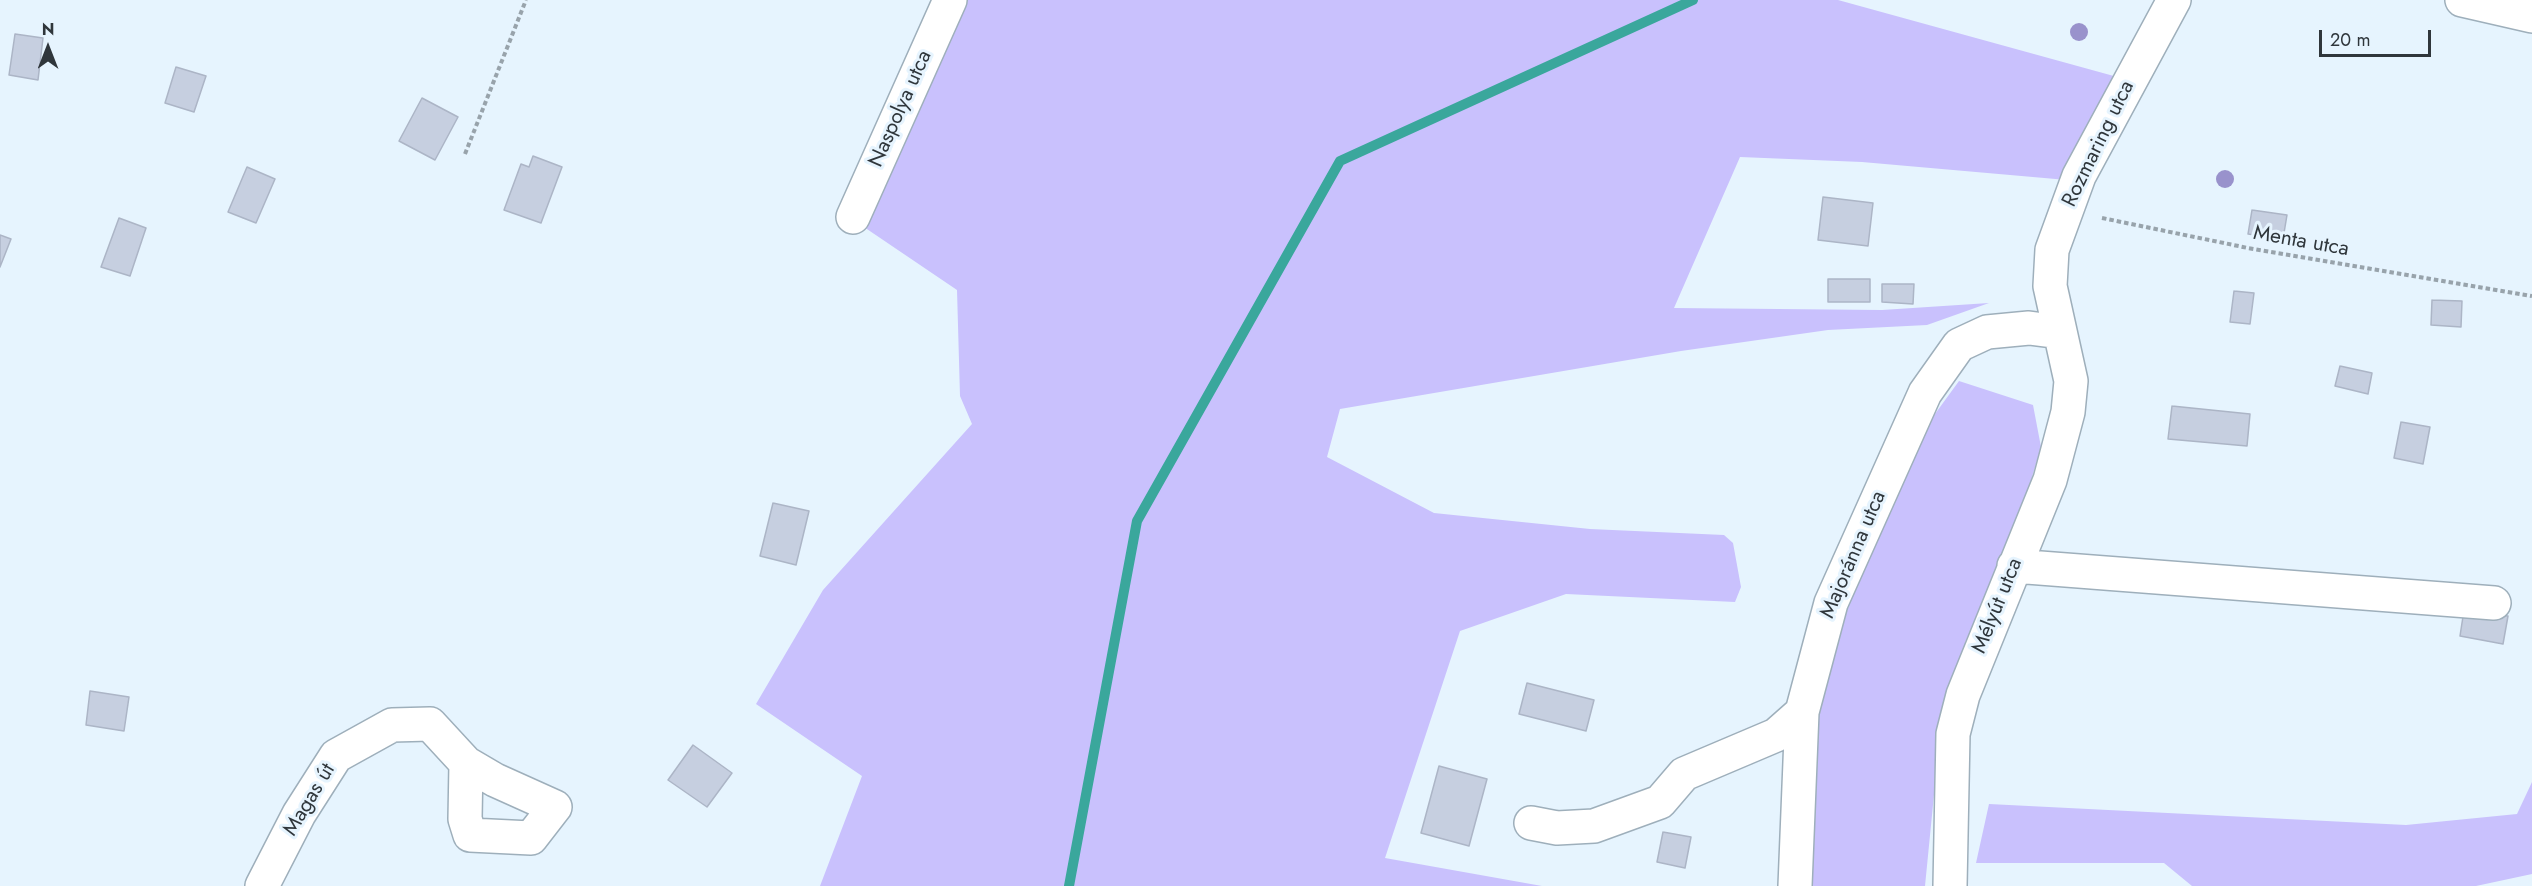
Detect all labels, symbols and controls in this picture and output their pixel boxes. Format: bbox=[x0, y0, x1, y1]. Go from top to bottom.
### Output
north arrow bbox=[18, 18, 78, 78]
text: N bbox=[42, 18, 54, 41]
scale bar bbox=[2322, 18, 2434, 56]
text: 20 m bbox=[2330, 27, 2370, 53]
street label: Naspolya utca bbox=[864, 47, 938, 171]
street label: Rozmaring utca bbox=[2058, 77, 2140, 211]
street label: Menta utca bbox=[2251, 221, 2351, 263]
street label: Majoránna utca bbox=[1816, 488, 1892, 622]
street label: Mélyút utca bbox=[1968, 555, 2028, 657]
street label: Magas út bbox=[279, 759, 341, 841]

